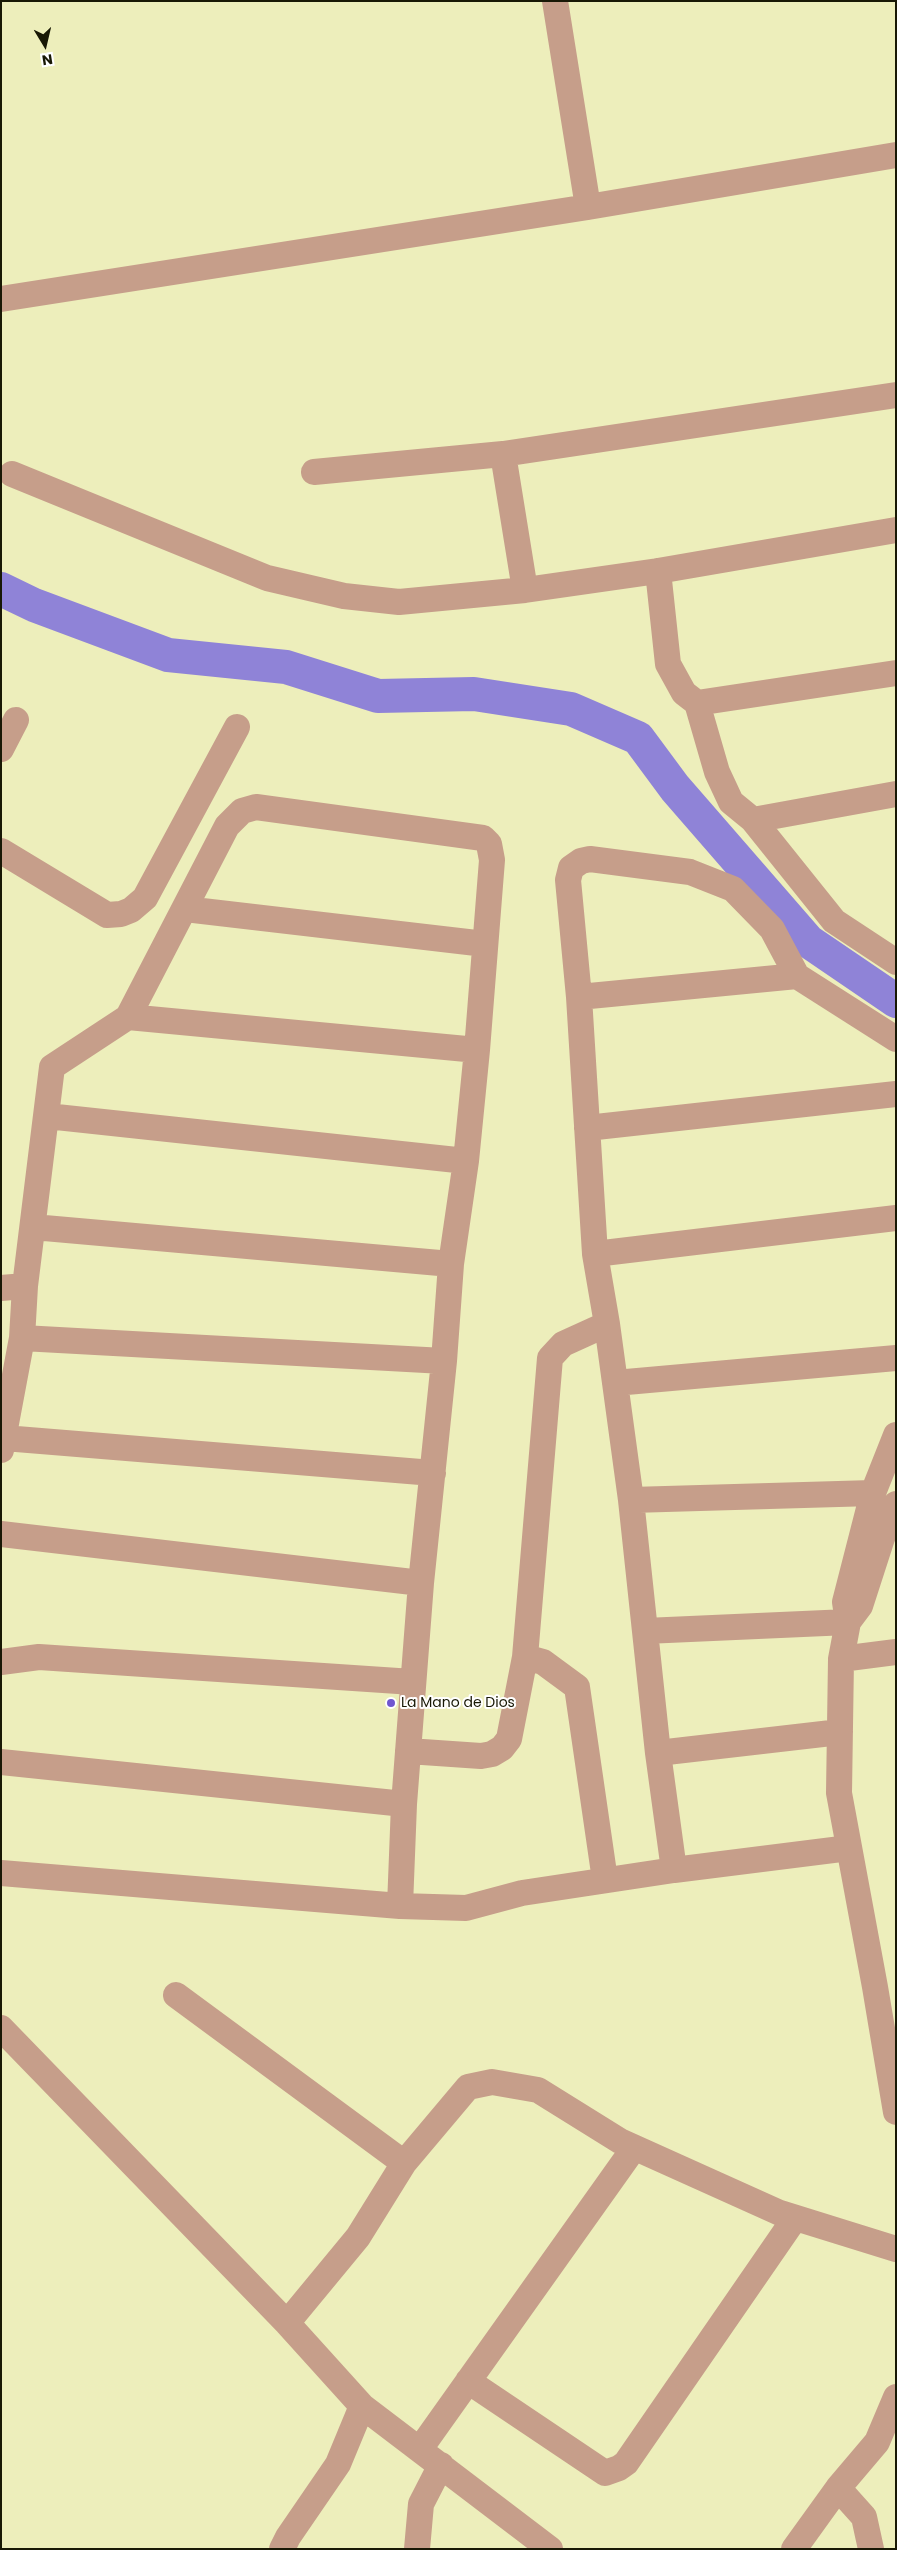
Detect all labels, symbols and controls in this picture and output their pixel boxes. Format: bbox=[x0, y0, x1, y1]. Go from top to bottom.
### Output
north arrow bbox=[20, 20, 70, 70]
text: N bbox=[41, 49, 54, 71]
place label: La Mano de Dios bbox=[401, 1695, 515, 1711]
marker: La Mano de Dios bbox=[385, 1697, 397, 1709]

